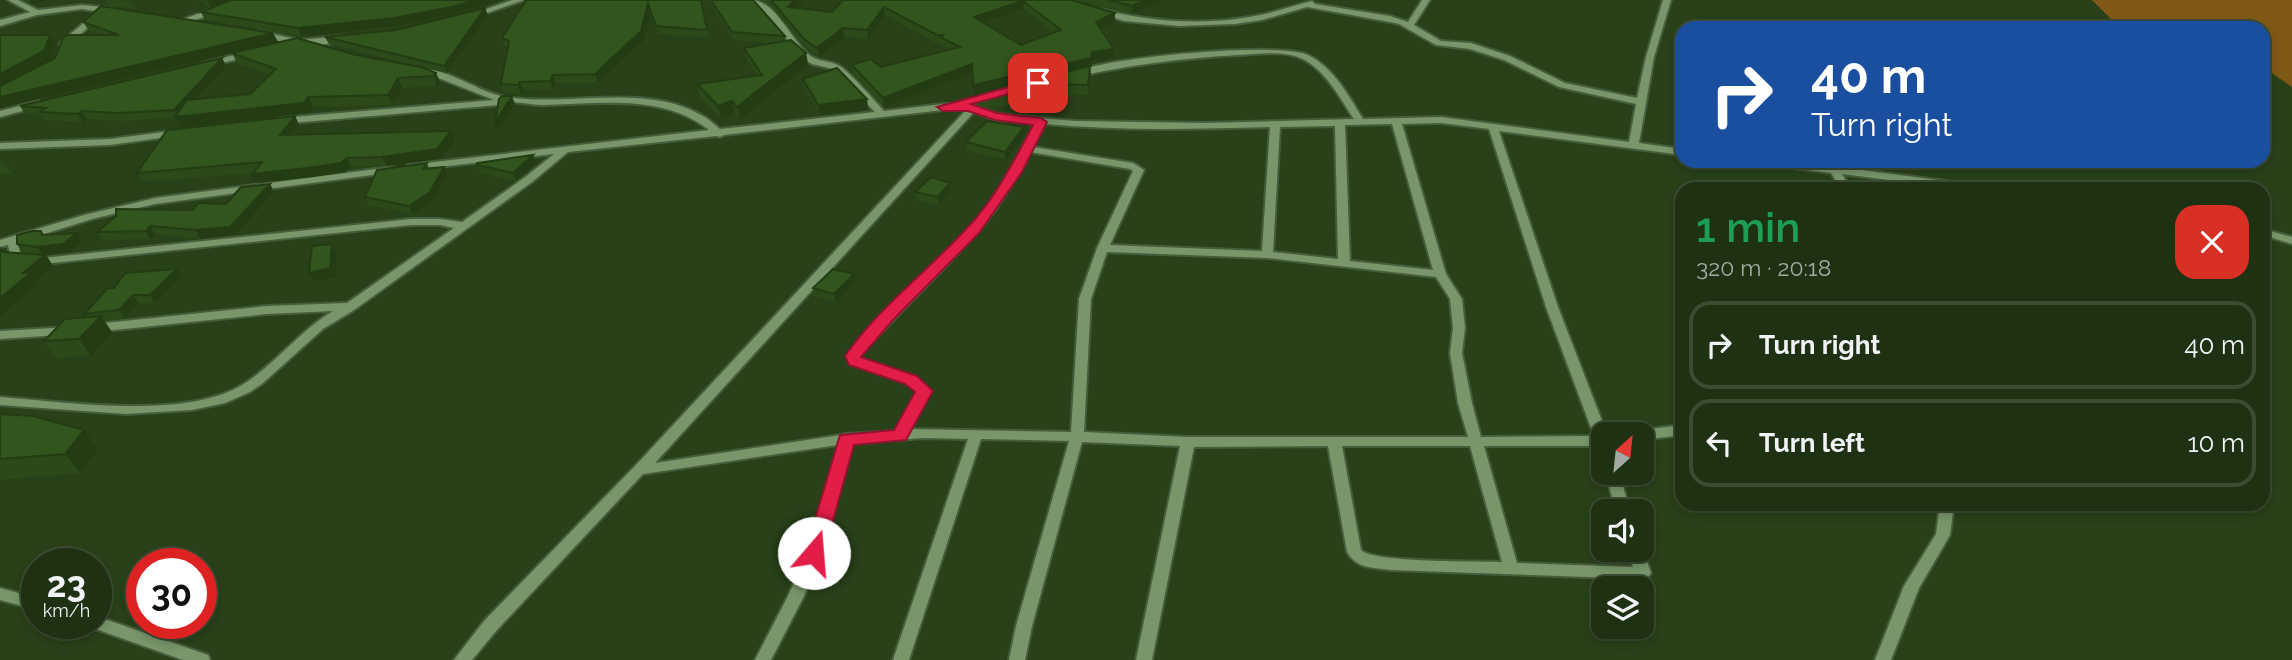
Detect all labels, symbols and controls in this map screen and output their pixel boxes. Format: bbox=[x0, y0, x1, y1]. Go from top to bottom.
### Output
text: 40 m bbox=[1811, 47, 1926, 104]
icon: right bbox=[1696, 49, 1787, 140]
pin bbox=[1008, 53, 1068, 113]
icon: arrive bbox=[1019, 64, 1057, 102]
text: Turn right bbox=[1811, 106, 1952, 143]
text: 1 min bbox=[1696, 203, 1800, 252]
button: close bbox=[2175, 205, 2249, 279]
text: 320 m · 20:18 bbox=[1696, 254, 1831, 281]
icon: right bbox=[1700, 326, 1738, 364]
text: Turn right bbox=[1759, 330, 1880, 360]
text: 40 m bbox=[2184, 330, 2245, 360]
north arrow bbox=[1591, 422, 1654, 485]
map controls bbox=[1591, 422, 1654, 639]
icon: left bbox=[1700, 424, 1738, 462]
text: Turn left bbox=[1759, 428, 1865, 458]
text: 10 m bbox=[2187, 428, 2245, 458]
button: sound bbox=[1591, 499, 1654, 562]
position arrow bbox=[777, 516, 851, 590]
speed limit sign: 30 bbox=[126, 548, 217, 639]
text: 23 bbox=[47, 564, 86, 605]
button: layers bbox=[1591, 576, 1654, 639]
text: km/h bbox=[43, 600, 90, 621]

